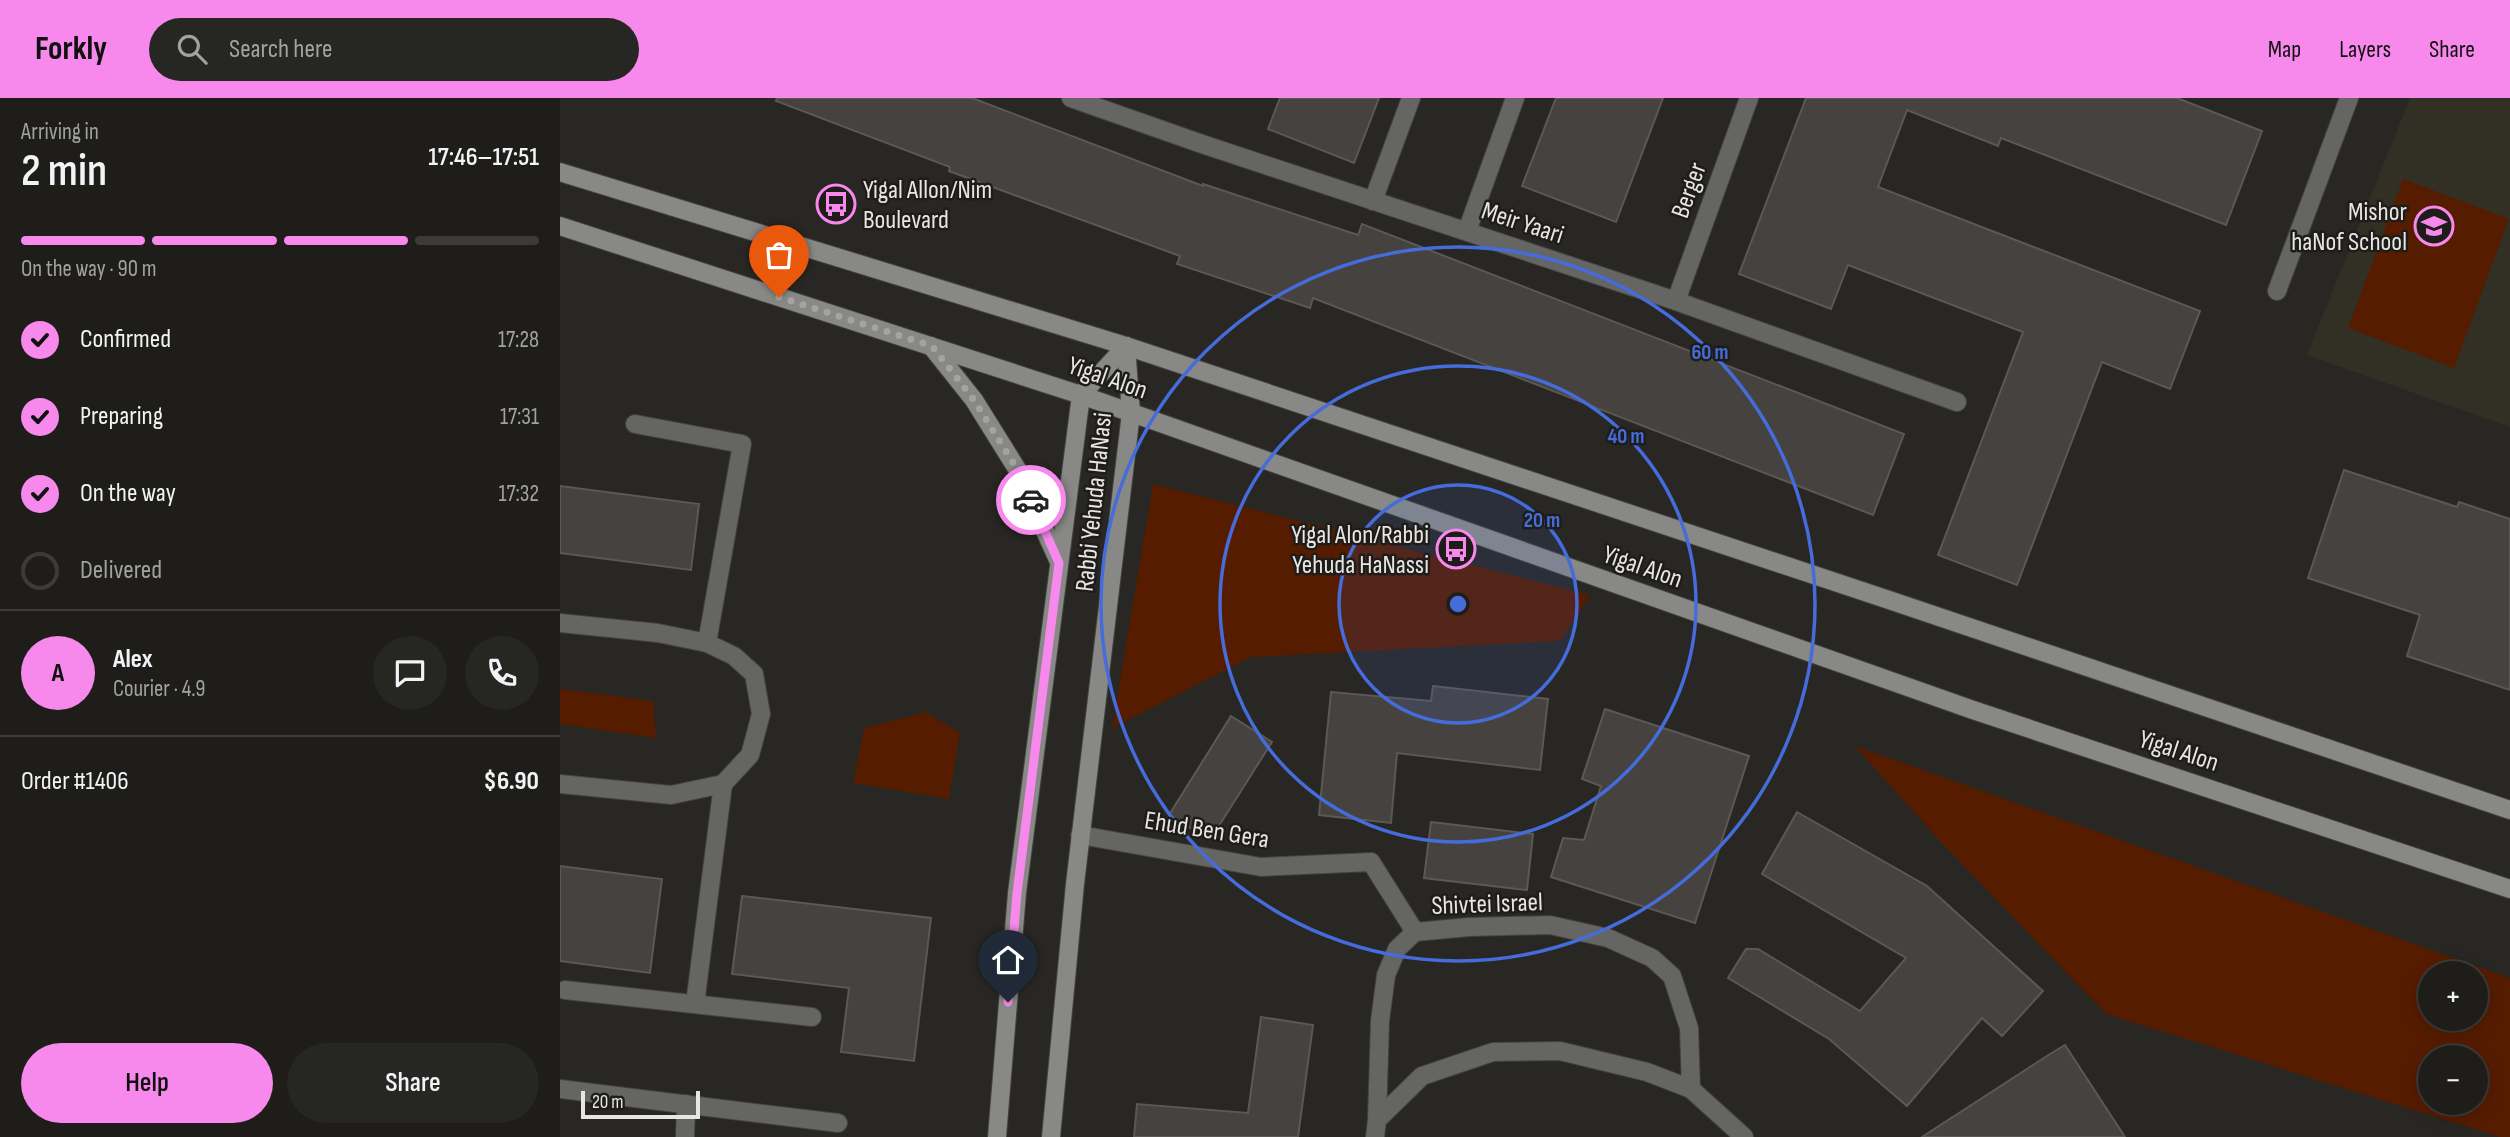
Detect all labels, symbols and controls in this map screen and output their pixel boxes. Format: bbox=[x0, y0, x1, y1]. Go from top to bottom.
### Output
search box bbox=[149, 18, 639, 81]
text: Forkly bbox=[35, 29, 107, 69]
icon: search bbox=[173, 30, 211, 68]
text: Search here bbox=[229, 34, 332, 65]
text: Map bbox=[2268, 35, 2301, 64]
text: Layers bbox=[2339, 35, 2391, 64]
text: Share bbox=[2429, 35, 2475, 64]
text: Arriving in bbox=[21, 118, 99, 146]
text: 17:46–17:51 bbox=[428, 142, 539, 173]
text: 2 min bbox=[21, 144, 107, 199]
street label: Berger bbox=[1665, 158, 1714, 223]
place label: Yigal Allon/Nim Boulevard bbox=[863, 175, 992, 236]
bus stop icon: Yigal Allon/Nim Boulevard bbox=[815, 183, 857, 225]
street label: Meir Yaari bbox=[1478, 196, 1567, 251]
place label: Mishor haNof School bbox=[2291, 197, 2408, 258]
school or university icon: Mishor haNof School bbox=[2413, 205, 2455, 247]
pin bbox=[749, 225, 809, 297]
icon: bag bbox=[760, 236, 798, 274]
text: On the way · 90 m bbox=[21, 255, 156, 283]
icon: check bbox=[21, 321, 59, 359]
text: Confirmed bbox=[80, 324, 171, 355]
text: 17:28 bbox=[498, 326, 539, 354]
text: 60 m bbox=[1691, 340, 1729, 365]
street label: Yigal Alon bbox=[1064, 350, 1151, 406]
icon: check bbox=[21, 398, 59, 436]
text: Preparing bbox=[80, 401, 163, 432]
text: 17:31 bbox=[500, 403, 539, 431]
street label: Rabbi Yehuda HaNasi bbox=[1070, 411, 1119, 593]
text: 40 m bbox=[1608, 424, 1644, 449]
courier bbox=[996, 465, 1066, 535]
icon: check bbox=[21, 475, 59, 513]
text: On the way bbox=[80, 478, 176, 509]
text: 17:32 bbox=[498, 480, 539, 508]
icon: car bbox=[1012, 481, 1050, 519]
text: 20 m bbox=[1524, 508, 1560, 533]
place label: Yigal Alon/Rabbi Yehuda HaNassi bbox=[1291, 520, 1429, 581]
bus stop icon: Yigal Alon/Rabbi Yehuda HaNassi bbox=[1435, 528, 1477, 570]
street label: Yigal Alon bbox=[1599, 539, 1686, 595]
text: Delivered bbox=[80, 555, 162, 586]
centre of rings bbox=[1446, 592, 1470, 616]
button: chat bbox=[373, 636, 447, 710]
button: phone bbox=[465, 636, 539, 710]
text: Alex bbox=[113, 644, 153, 675]
text: A bbox=[52, 658, 64, 689]
text: Courier · 4.9 bbox=[113, 675, 205, 703]
street label: Yigal Alon bbox=[2135, 724, 2222, 779]
text: Order #1406 bbox=[21, 766, 129, 797]
text: $6.90 bbox=[484, 766, 539, 797]
street label: Ehud Ben Gera bbox=[1142, 805, 1271, 856]
street label: Shivtei Israel bbox=[1431, 887, 1543, 922]
pin bbox=[978, 930, 1038, 1002]
icon: home bbox=[989, 941, 1027, 979]
map controls bbox=[2418, 961, 2488, 1115]
button: + bbox=[2418, 961, 2488, 1031]
button: Help bbox=[21, 1043, 273, 1123]
button: Share bbox=[287, 1043, 539, 1123]
button: − bbox=[2418, 1045, 2488, 1115]
scale bar bbox=[581, 1088, 700, 1120]
text: 20 m bbox=[592, 1091, 624, 1114]

